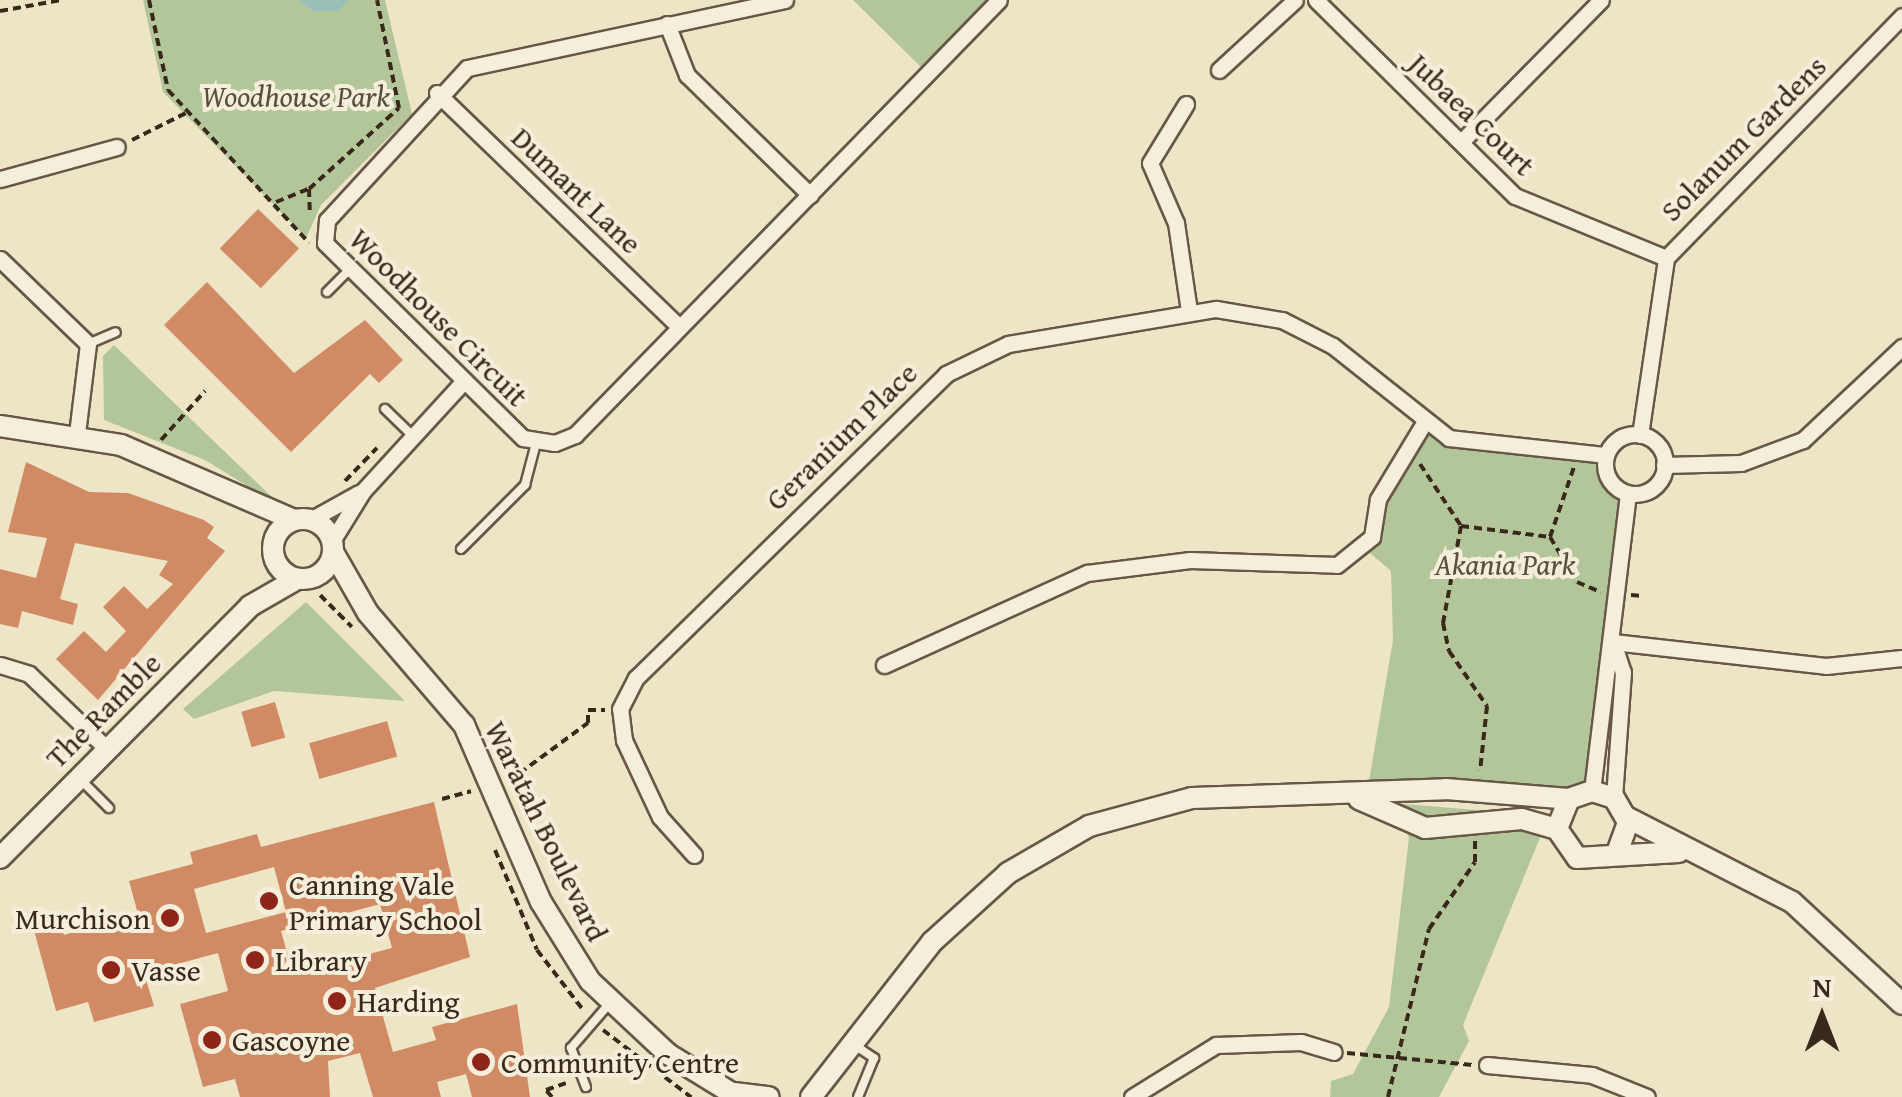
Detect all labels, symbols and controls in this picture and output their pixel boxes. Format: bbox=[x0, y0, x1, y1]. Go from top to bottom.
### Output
street label: Jubaea Court bbox=[1402, 45, 1542, 183]
street label: Solanum Gardens bbox=[1653, 48, 1833, 228]
park label: Woodhouse Park bbox=[202, 78, 390, 114]
street label: Dumant Lane bbox=[504, 119, 650, 261]
street label: Woodhouse Circuit bbox=[342, 220, 536, 414]
street label: Geranium Place bbox=[758, 355, 924, 517]
park label: Akania Park bbox=[1435, 546, 1575, 582]
street label: The Ramble bbox=[38, 645, 168, 775]
street label: Waratah Boulevard bbox=[478, 715, 616, 947]
place label: Canning Vale Primary School bbox=[289, 866, 482, 936]
marker: Canning Vale Primary School bbox=[258, 890, 280, 912]
place label: Murchison bbox=[15, 900, 150, 936]
marker: Murchison bbox=[159, 907, 181, 929]
place label: Library bbox=[275, 942, 367, 978]
marker: Library bbox=[244, 949, 266, 971]
place label: Vasse bbox=[131, 952, 201, 988]
marker: Vasse bbox=[100, 959, 122, 981]
text: N bbox=[1813, 966, 1831, 1007]
north arrow bbox=[1772, 967, 1872, 1067]
place label: Harding bbox=[357, 983, 459, 1019]
marker: Harding bbox=[326, 990, 348, 1012]
place label: Gascoyne bbox=[232, 1022, 350, 1058]
marker: Gascoyne bbox=[201, 1029, 223, 1051]
place label: Community Centre bbox=[501, 1044, 739, 1080]
marker: Community Centre bbox=[470, 1051, 492, 1073]

